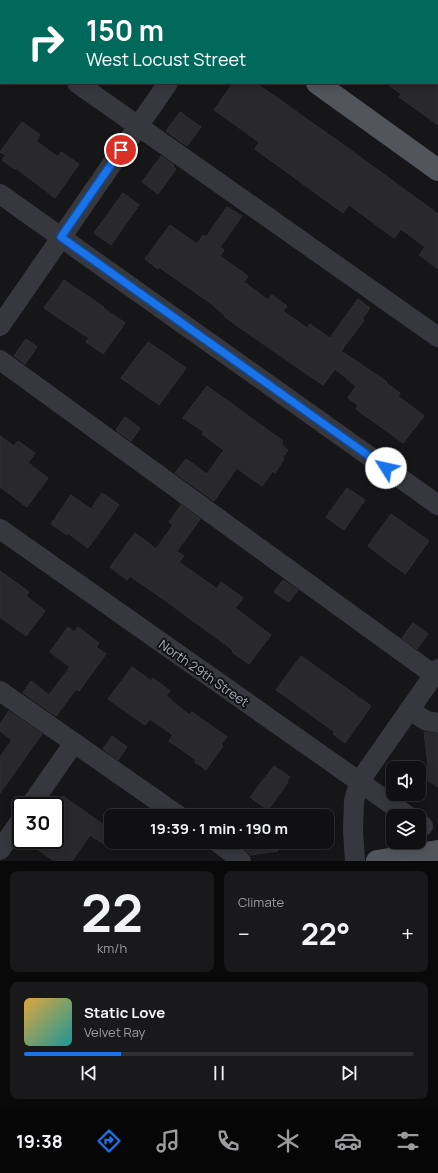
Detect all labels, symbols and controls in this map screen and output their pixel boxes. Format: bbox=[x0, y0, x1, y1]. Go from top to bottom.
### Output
text: 150 m bbox=[86, 11, 164, 49]
icon: right bbox=[20, 16, 72, 68]
text: West Locust Street bbox=[86, 47, 246, 71]
pin bbox=[104, 133, 138, 167]
icon: arrive bbox=[110, 139, 132, 161]
position arrow bbox=[365, 447, 407, 489]
street label: North 29th Street bbox=[155, 635, 253, 711]
map controls bbox=[386, 761, 426, 849]
button: sound bbox=[386, 761, 426, 801]
speed limit sign: 30 bbox=[12, 797, 64, 849]
button: layers bbox=[386, 809, 426, 849]
text: 19:39 · 1 min · 190 m bbox=[150, 818, 288, 839]
text: 22 bbox=[81, 877, 143, 948]
text: Climate bbox=[238, 893, 284, 911]
text: 22° bbox=[301, 913, 350, 954]
text: − bbox=[238, 919, 250, 949]
text: + bbox=[401, 919, 414, 949]
text: km/h bbox=[97, 939, 127, 957]
text: Static Love bbox=[84, 1002, 165, 1023]
text: Velvet Ray bbox=[84, 1023, 145, 1041]
icon: previous bbox=[78, 1062, 100, 1084]
icon: pause bbox=[208, 1062, 230, 1084]
icon: next bbox=[338, 1062, 360, 1084]
icon: directions bbox=[95, 1127, 123, 1155]
icon: music bbox=[154, 1127, 182, 1155]
icon: phone bbox=[214, 1127, 242, 1155]
icon: climate bbox=[274, 1127, 302, 1155]
icon: car bbox=[334, 1127, 362, 1155]
icon: filters bbox=[394, 1127, 422, 1155]
text: 19:38 bbox=[16, 1129, 63, 1153]

